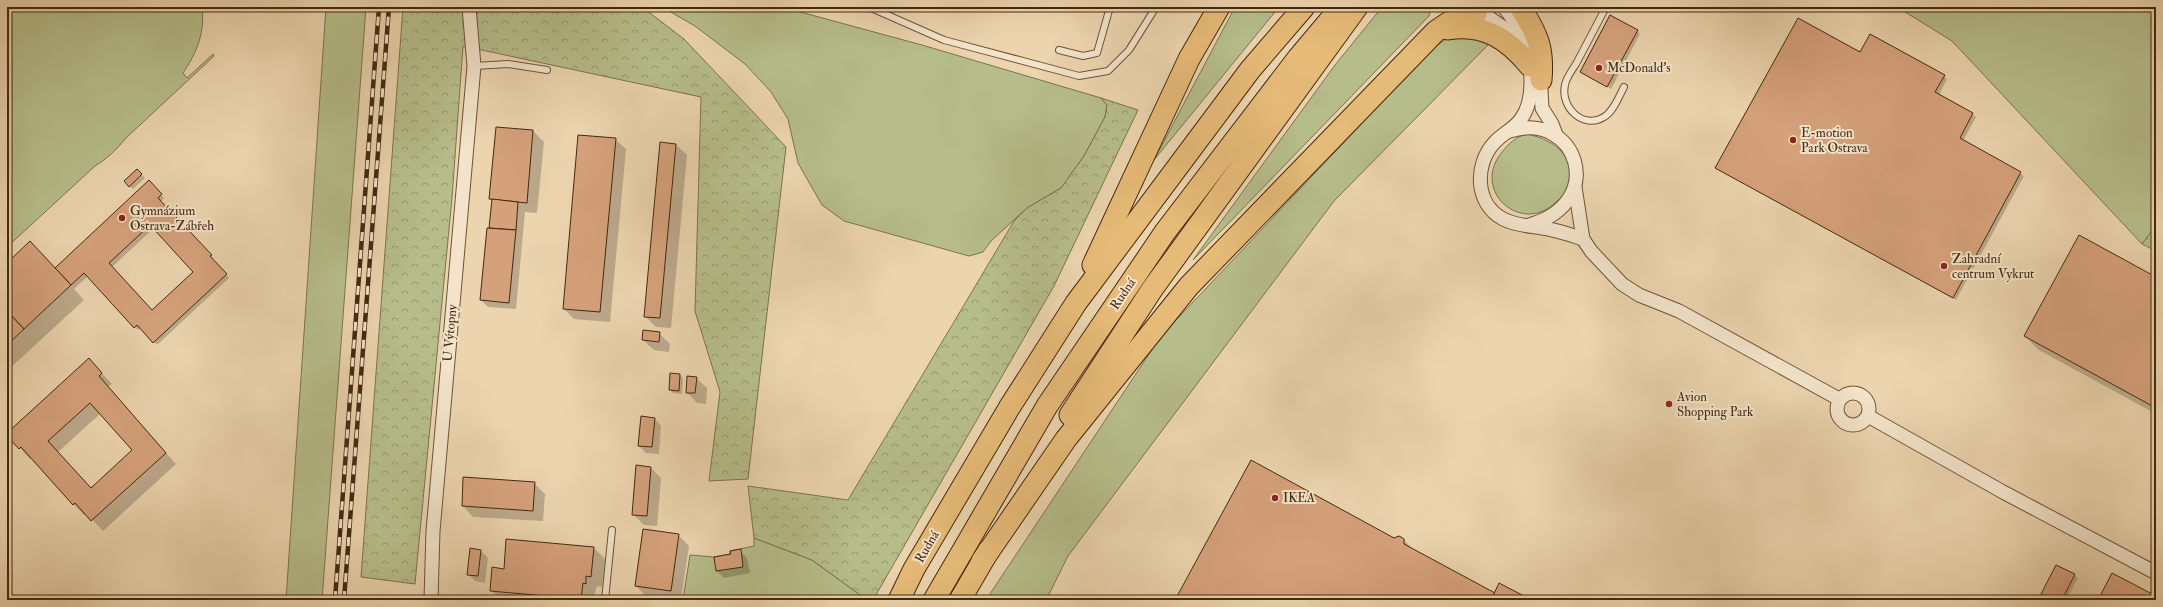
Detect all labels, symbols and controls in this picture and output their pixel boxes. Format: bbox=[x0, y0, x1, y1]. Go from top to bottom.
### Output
place label: McDonald's bbox=[1607, 60, 1671, 76]
marker: McDonald's bbox=[1594, 63, 1604, 73]
place label: E-motion Park Ostrava bbox=[1801, 125, 1868, 156]
marker: E-motion Park Ostrava bbox=[1788, 135, 1798, 145]
place label: Gymnázium Ostrava-Zábřeh bbox=[130, 203, 214, 234]
marker: Gymnázium Ostrava-Zábřeh bbox=[117, 213, 127, 223]
place label: Zahradní centrum Vykrut bbox=[1952, 251, 2034, 283]
marker: Zahradní centrum Vykrut bbox=[1939, 261, 1949, 271]
street label: Rudná bbox=[1107, 275, 1140, 313]
street label: U Výtopny bbox=[440, 303, 461, 362]
place label: Avion Shopping Park bbox=[1676, 389, 1754, 421]
marker: Avion Shopping Park bbox=[1664, 399, 1674, 409]
place label: IKEA bbox=[1283, 490, 1316, 506]
marker: IKEA bbox=[1270, 493, 1280, 503]
street label: Rudná bbox=[911, 528, 943, 566]

